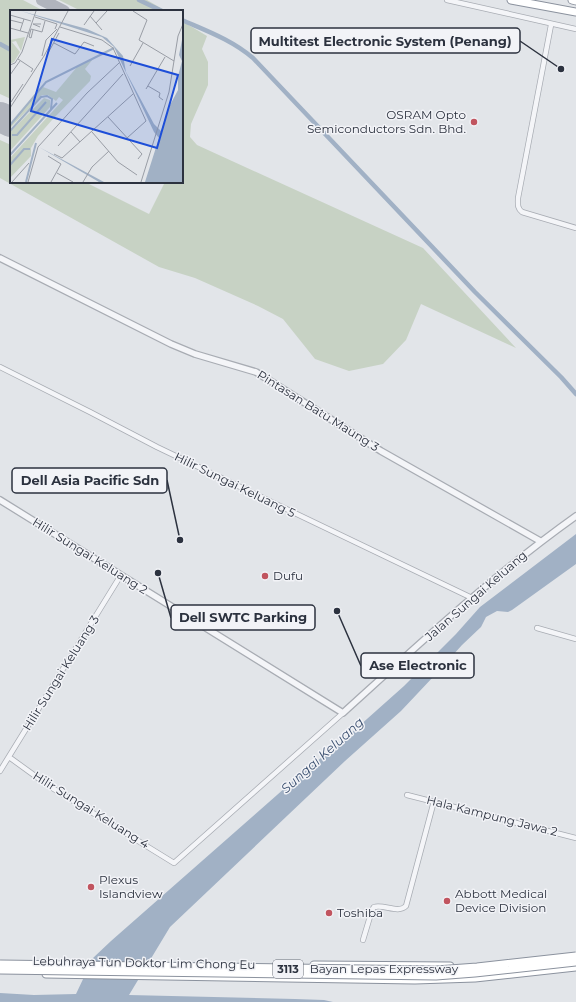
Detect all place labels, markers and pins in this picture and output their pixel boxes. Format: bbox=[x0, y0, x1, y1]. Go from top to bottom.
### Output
callout: Multitest Electronic System (Penang) bbox=[251, 28, 520, 53]
place label: OSRAM Opto Semiconductors Sdn. Bhd. bbox=[307, 107, 466, 136]
marker: OSRAM Opto Semiconductors Sdn. Bhd. bbox=[469, 117, 479, 127]
callout: Dell Asia Pacific Sdn bbox=[12, 468, 167, 493]
place label: Dufu bbox=[273, 568, 303, 583]
marker: Dufu bbox=[260, 571, 270, 581]
callout: Dell SWTC Parking bbox=[171, 605, 315, 630]
callout: Ase Electronic bbox=[361, 653, 474, 678]
place label: Plexus Islandview bbox=[99, 872, 163, 901]
marker: Plexus Islandview bbox=[86, 882, 96, 892]
place label: Abbott Medical Device Division bbox=[455, 886, 547, 915]
marker: Abbott Medical Device Division bbox=[442, 896, 452, 906]
place label: Toshiba bbox=[337, 905, 383, 920]
marker: Toshiba bbox=[324, 908, 334, 918]

